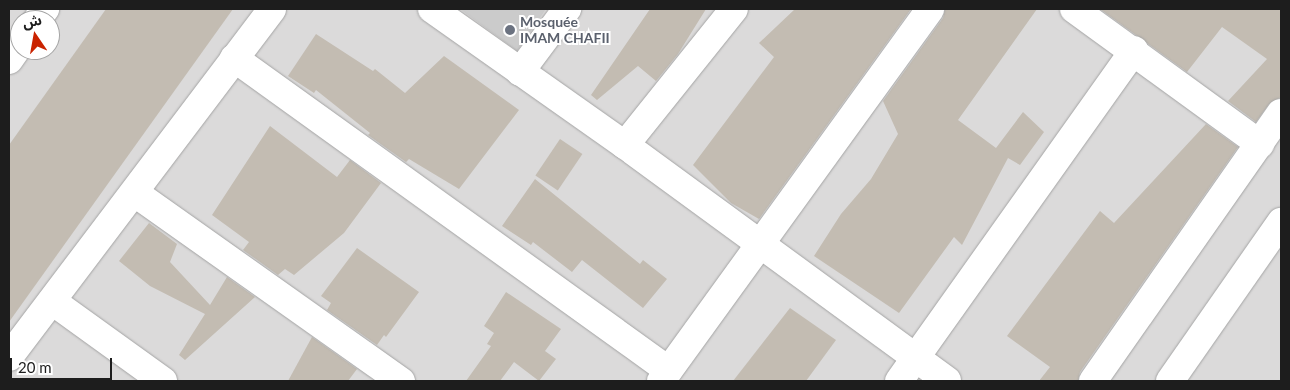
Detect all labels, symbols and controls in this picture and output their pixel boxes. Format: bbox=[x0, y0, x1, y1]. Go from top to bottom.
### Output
north arrow bbox=[10, 10, 60, 60]
text: ش bbox=[21, 11, 43, 31]
place label: Mosquée IMAM CHAFII bbox=[520, 14, 610, 46]
marker: Mosquée IMAM CHAFII bbox=[504, 24, 516, 36]
scale bar bbox=[12, 348, 115, 380]
text: 20 m bbox=[18, 358, 52, 376]

